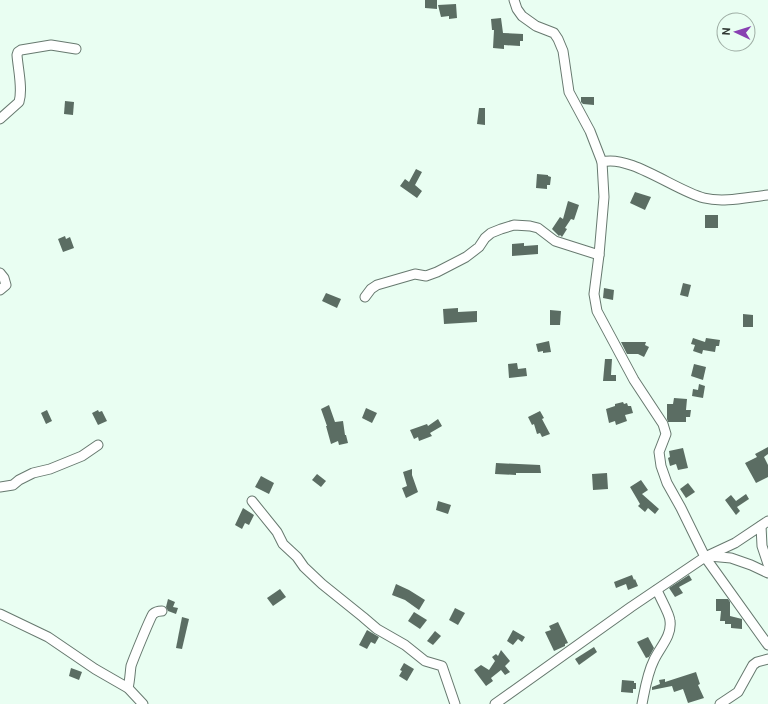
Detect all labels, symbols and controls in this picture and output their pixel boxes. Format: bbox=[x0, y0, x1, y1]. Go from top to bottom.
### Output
north arrow bbox=[716, 12, 756, 52]
text: N bbox=[720, 27, 733, 36]

